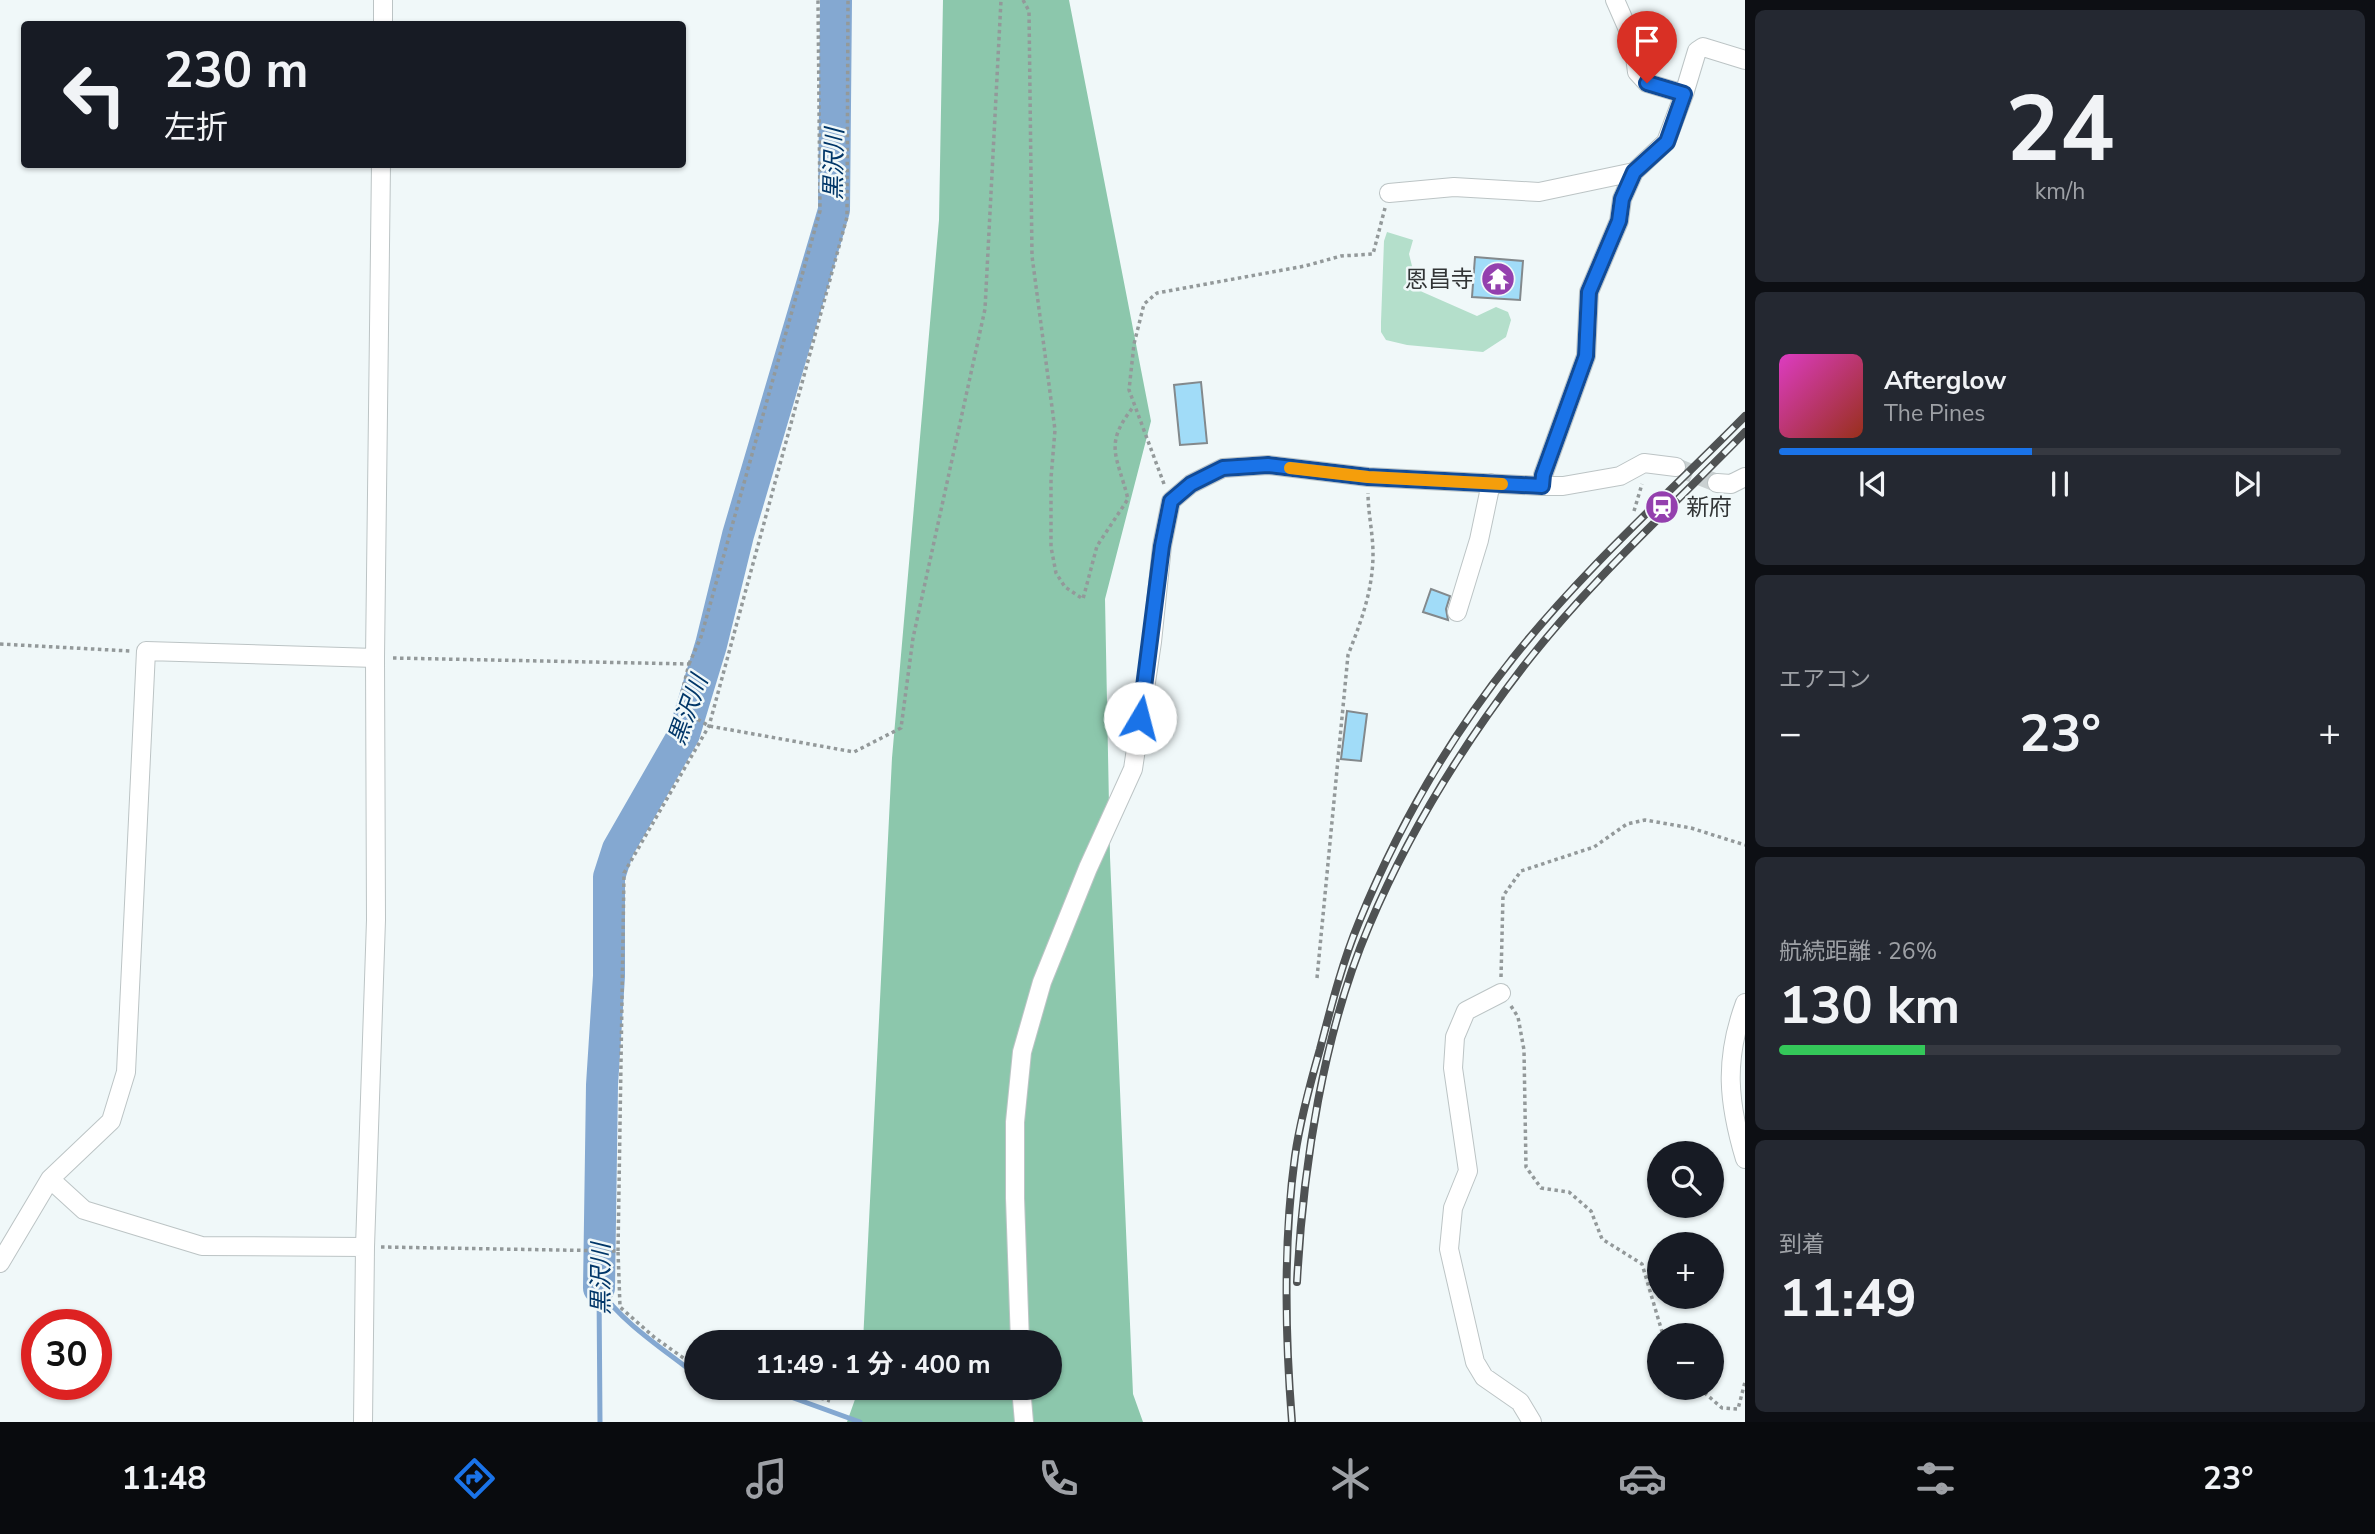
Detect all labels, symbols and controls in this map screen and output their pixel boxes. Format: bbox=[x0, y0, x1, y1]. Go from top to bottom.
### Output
pin bbox=[1617, 11, 1677, 83]
icon: arrive bbox=[1628, 22, 1666, 60]
text: 230 m bbox=[164, 37, 308, 104]
icon: left bbox=[49, 49, 140, 140]
text: 24 bbox=[2005, 68, 2115, 192]
text: 左折 bbox=[164, 106, 228, 149]
water label: 黒沢川 bbox=[817, 125, 851, 200]
text: km/h bbox=[2035, 176, 2085, 207]
temple icon: 恩昌寺 bbox=[1479, 260, 1517, 298]
place label: 恩昌寺 bbox=[1405, 264, 1474, 295]
text: Afterglow bbox=[1884, 363, 2007, 398]
text: The Pines bbox=[1884, 398, 1985, 429]
icon: previous bbox=[1854, 465, 1892, 503]
icon: pause bbox=[2041, 465, 2079, 503]
icon: next bbox=[2228, 465, 2266, 503]
station icon: 新府 bbox=[1643, 488, 1681, 526]
place label: 新府 bbox=[1686, 492, 1732, 523]
text: エアコン bbox=[1779, 664, 1871, 695]
water label: 黒沢川 bbox=[661, 668, 716, 749]
position arrow bbox=[1103, 681, 1177, 755]
text: 23° bbox=[2019, 698, 2101, 769]
text: − bbox=[1779, 708, 1802, 759]
text: + bbox=[2318, 708, 2341, 759]
text: 航続距離 · 26% bbox=[1779, 936, 1937, 967]
text: 130 km bbox=[1779, 970, 1960, 1041]
map controls bbox=[1647, 1141, 1724, 1400]
button: search bbox=[1647, 1141, 1724, 1218]
text: 到着 bbox=[1779, 1229, 1825, 1260]
button: + bbox=[1647, 1232, 1724, 1309]
water label: 黒沢川 bbox=[585, 1240, 617, 1315]
text: 11:49 bbox=[1779, 1263, 1917, 1334]
speed limit sign: 30 bbox=[21, 1309, 112, 1400]
button: − bbox=[1647, 1323, 1724, 1400]
text: 11:49 · 1 分 · 400 m bbox=[755, 1347, 991, 1382]
icon: directions bbox=[450, 1454, 499, 1503]
icon: music bbox=[742, 1454, 791, 1503]
icon: phone bbox=[1034, 1454, 1083, 1503]
icon: climate bbox=[1326, 1454, 1375, 1503]
icon: car bbox=[1618, 1454, 1667, 1503]
icon: filters bbox=[1911, 1454, 1960, 1503]
text: 11:48 bbox=[122, 1457, 206, 1500]
text: 23° bbox=[2203, 1457, 2253, 1500]

